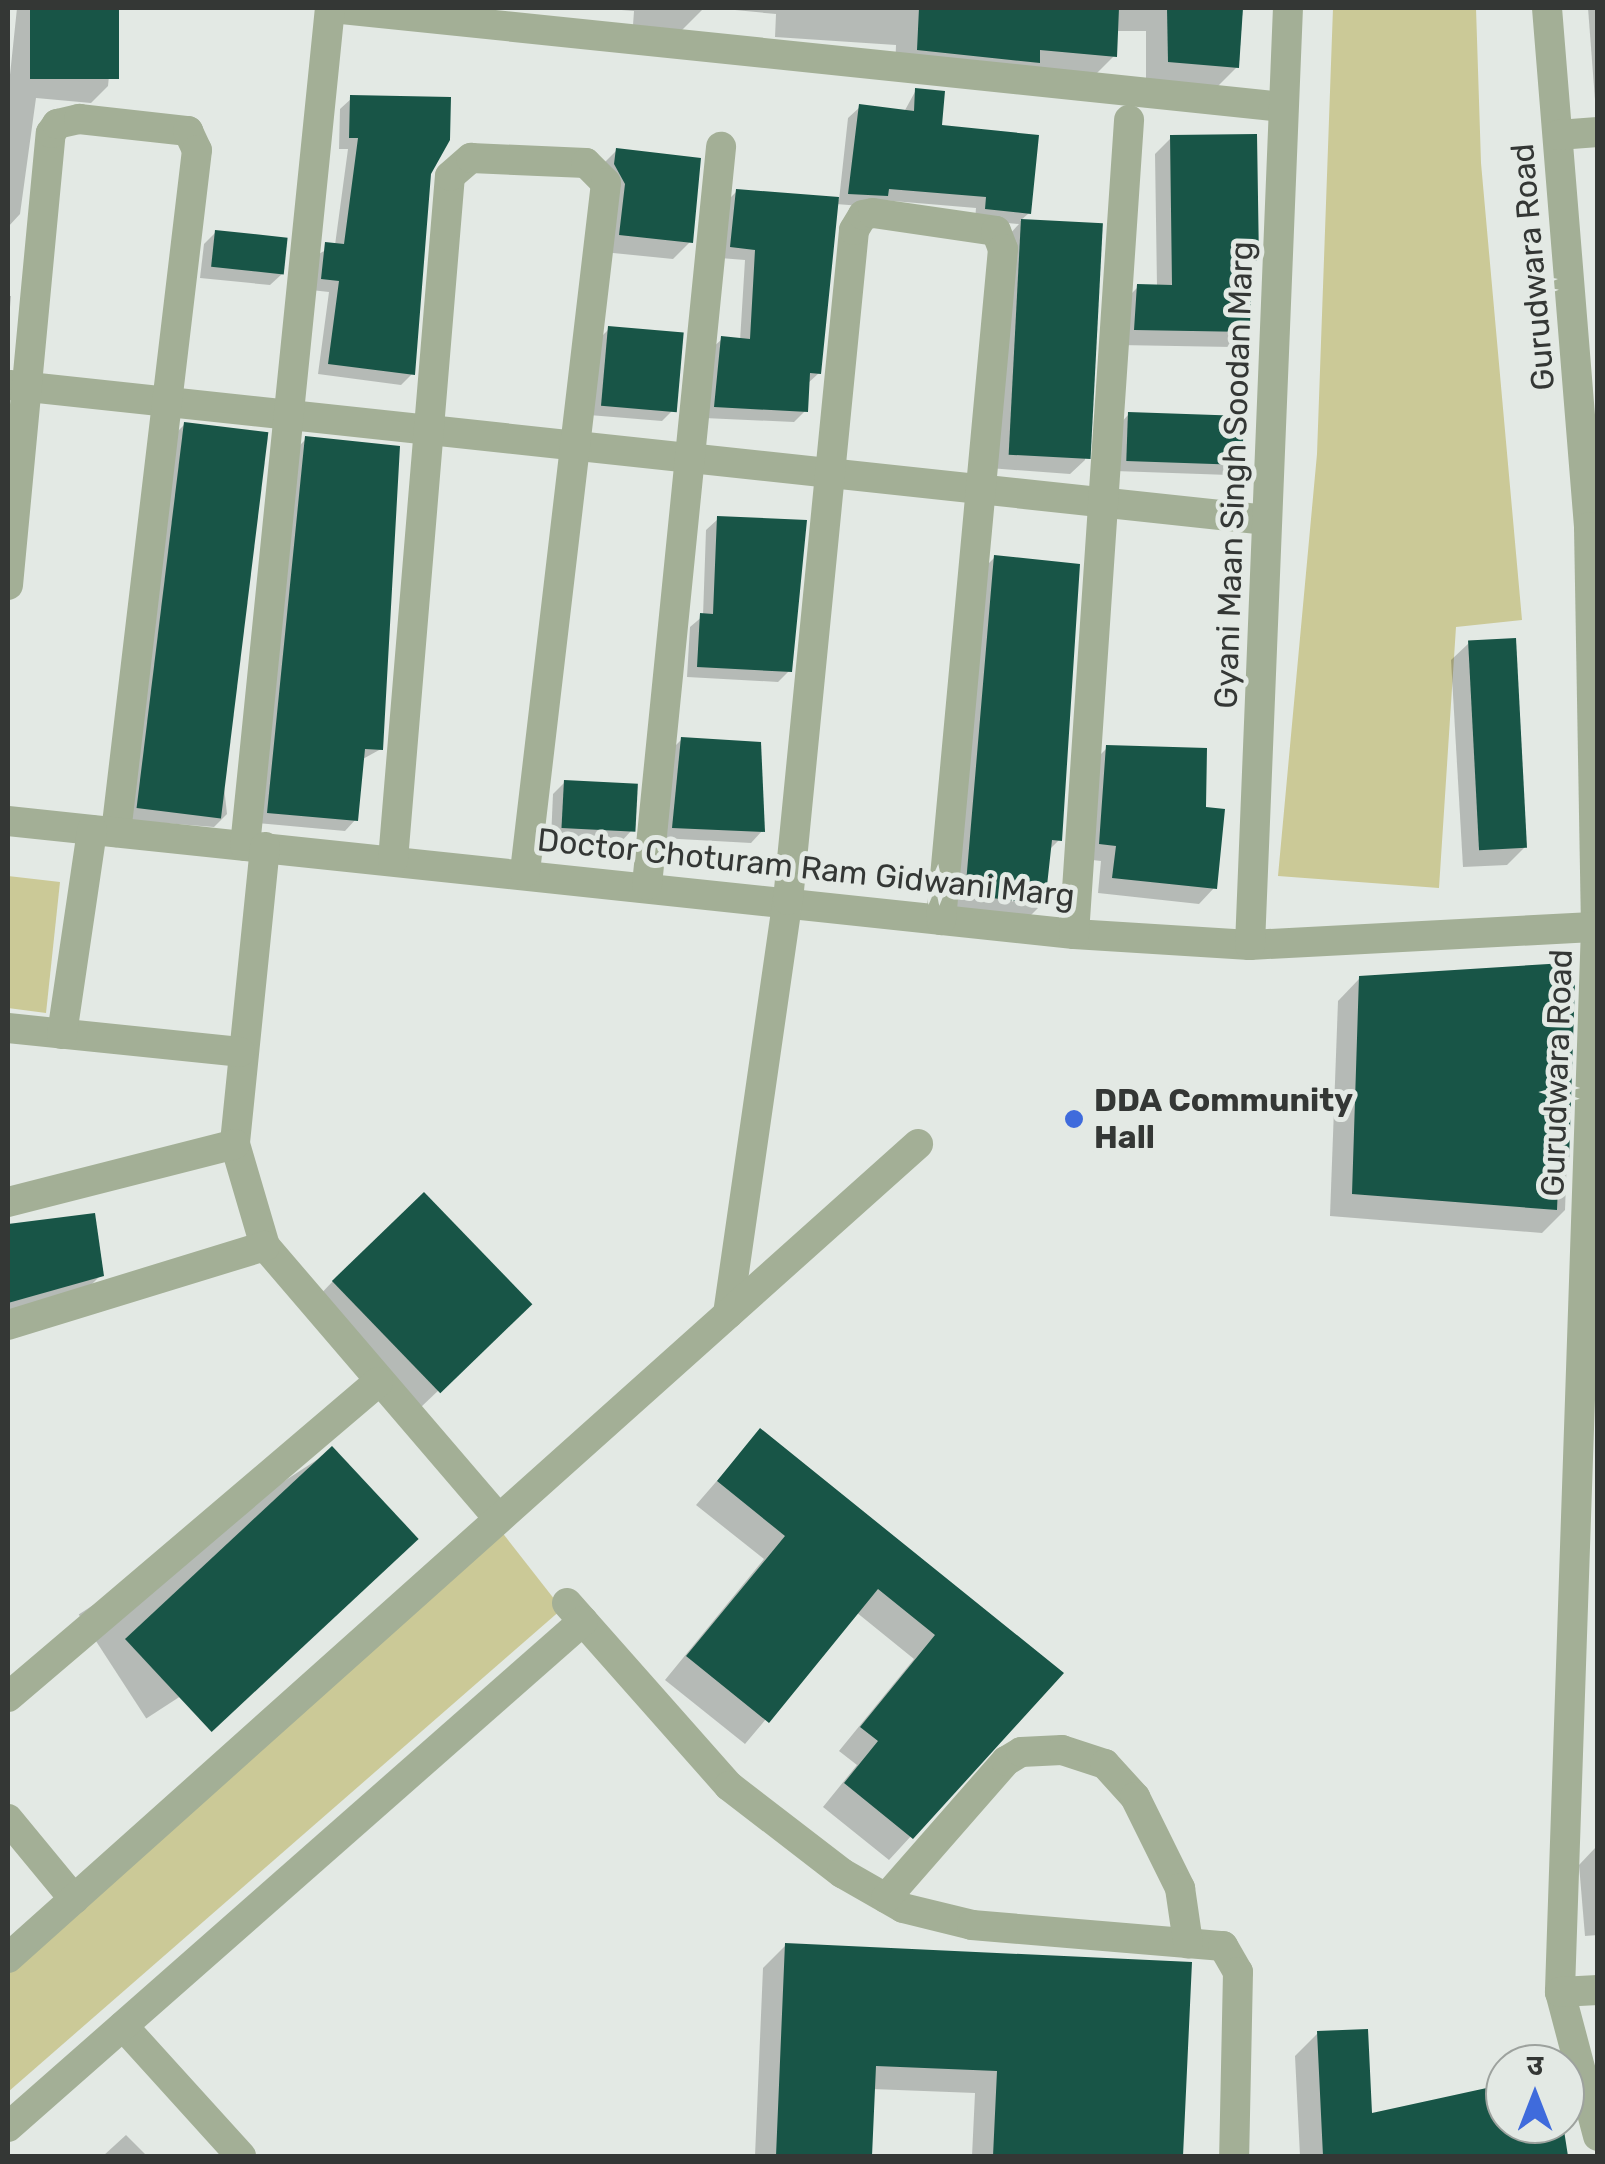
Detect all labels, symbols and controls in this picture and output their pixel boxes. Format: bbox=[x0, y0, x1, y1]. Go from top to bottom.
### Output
street label: Gurudwara Road bbox=[1503, 142, 1563, 392]
street label: Gyani Maan Singh Soodan Marg bbox=[1207, 241, 1261, 709]
street label: Doctor Choturam Ram Gidwani Marg bbox=[535, 821, 1077, 915]
street label: Gurudwara Road bbox=[1533, 949, 1581, 1197]
place label: DDA Community Hall bbox=[1094, 1082, 1354, 1157]
marker: DDA Community Hall bbox=[1063, 1108, 1085, 1130]
north arrow bbox=[1485, 2044, 1585, 2144]
text: उ bbox=[1527, 2049, 1543, 2082]

